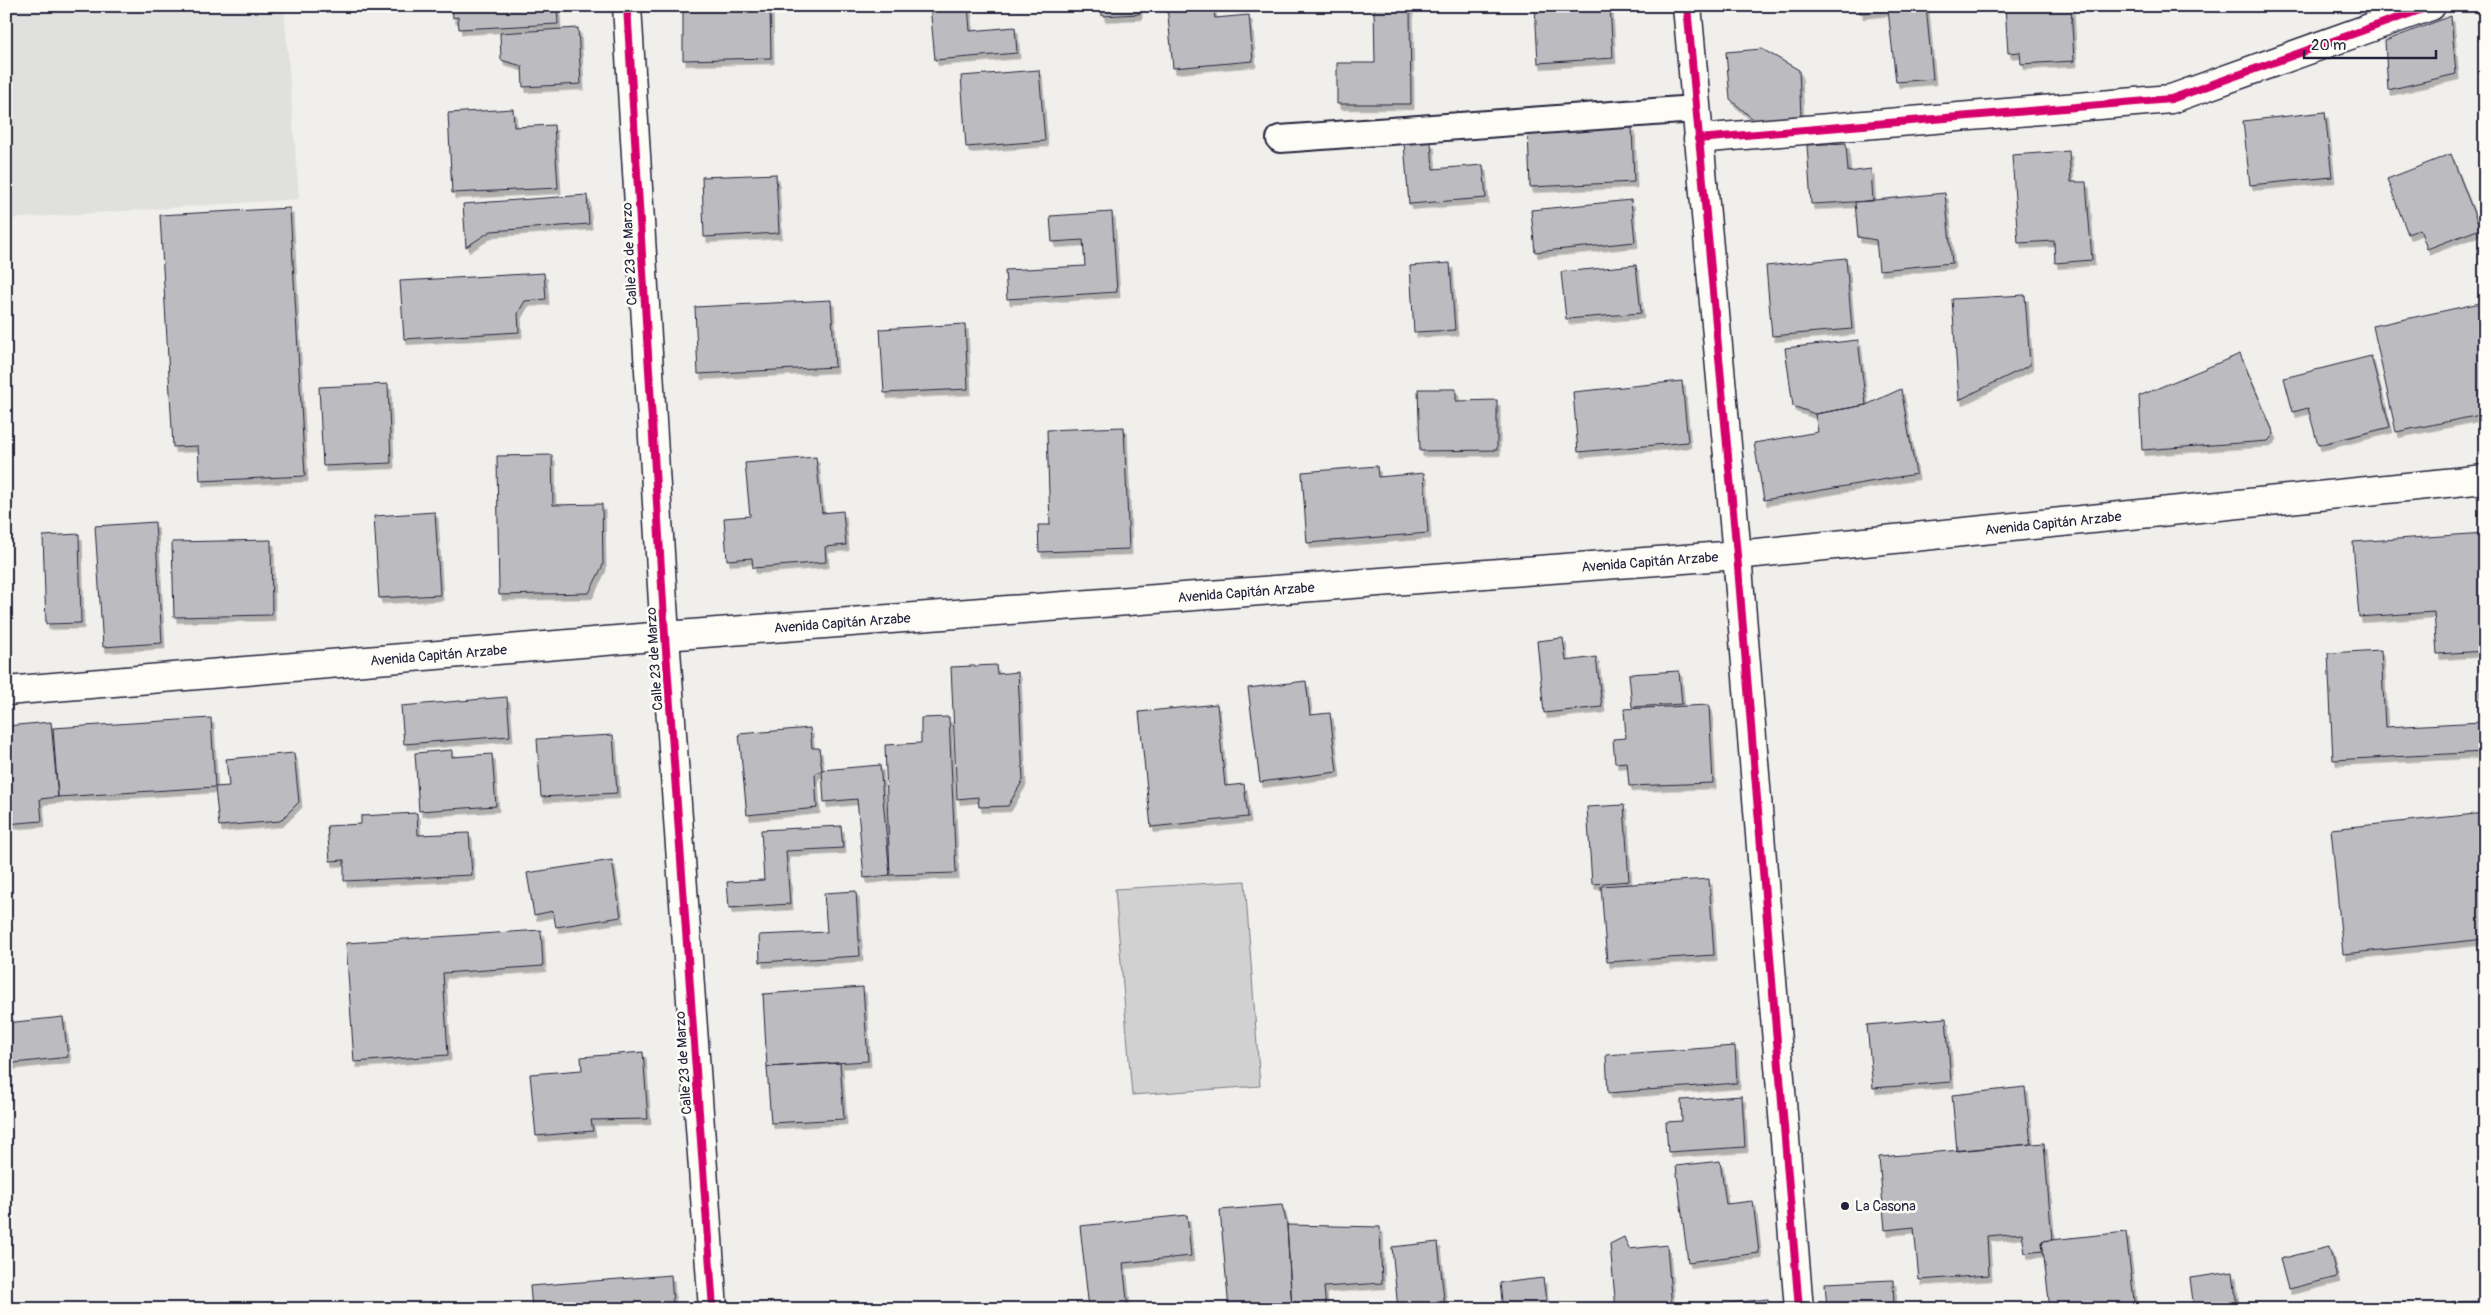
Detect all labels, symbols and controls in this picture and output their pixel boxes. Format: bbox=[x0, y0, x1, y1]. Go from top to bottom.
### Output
scale bar bbox=[2304, 28, 2436, 60]
text: 20 m bbox=[2311, 36, 2346, 55]
street label: Calle 23 de Marzo bbox=[618, 201, 641, 306]
street label: Avenida Capitán Arzabe bbox=[1984, 508, 2122, 539]
street label: Avenida Capitán Arzabe bbox=[1581, 548, 1719, 576]
street label: Avenida Capitán Arzabe bbox=[1177, 579, 1315, 606]
street label: Calle 23 de Marzo bbox=[642, 606, 667, 711]
street label: Avenida Capitán Arzabe bbox=[773, 609, 911, 637]
street label: Avenida Capitán Arzabe bbox=[369, 641, 508, 670]
street label: Calle 23 de Marzo bbox=[671, 1010, 696, 1115]
place label: La Casona bbox=[1855, 1198, 1916, 1215]
marker: La Casona bbox=[1839, 1200, 1851, 1212]

